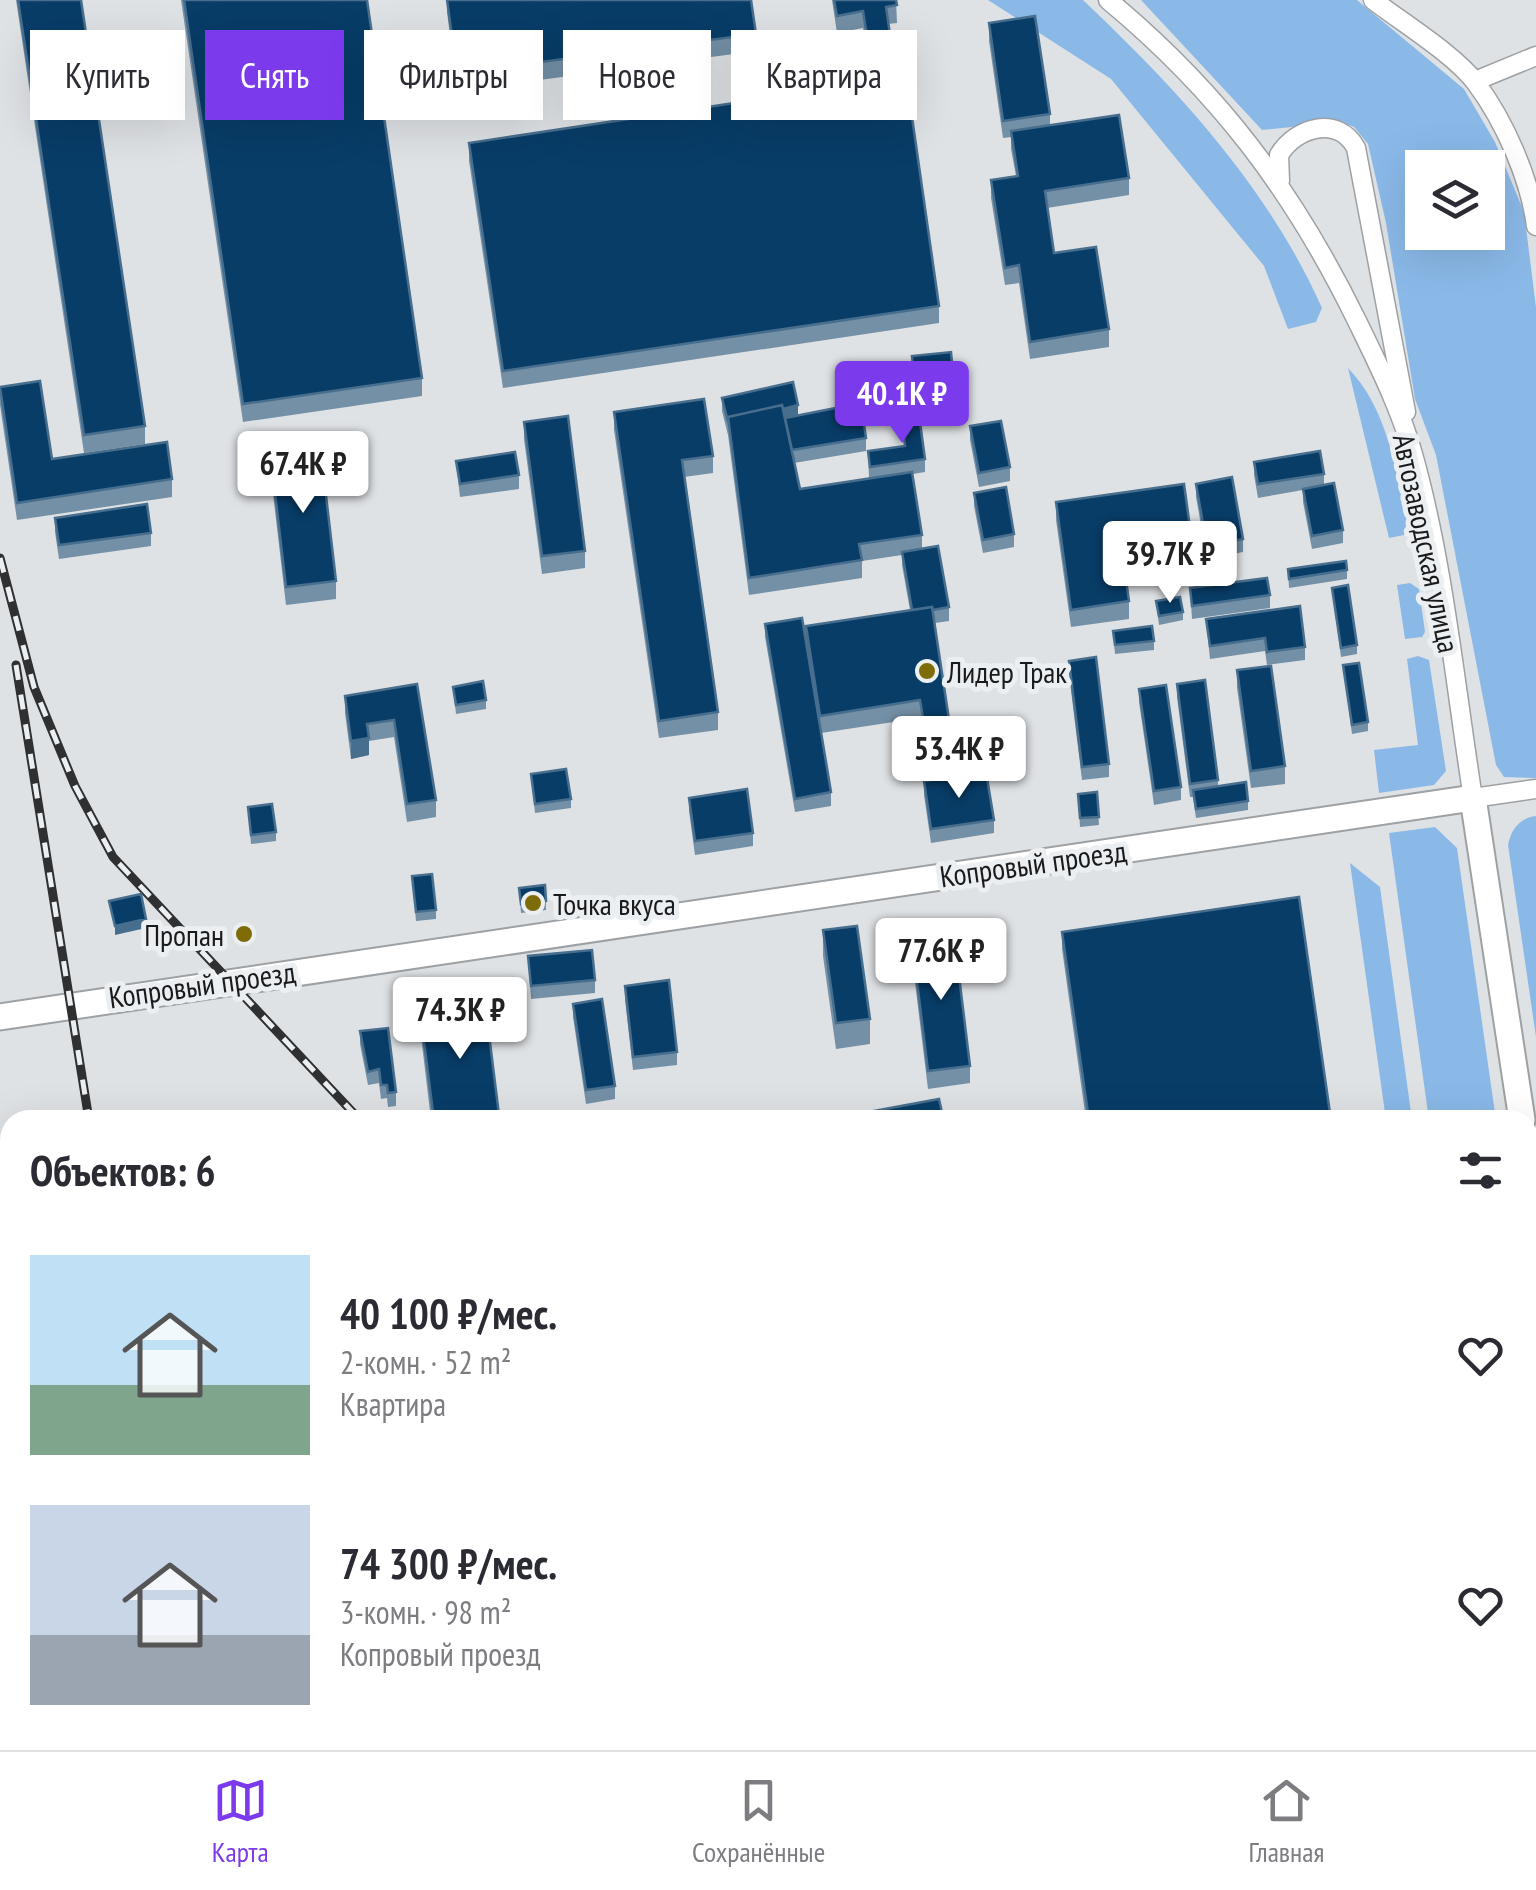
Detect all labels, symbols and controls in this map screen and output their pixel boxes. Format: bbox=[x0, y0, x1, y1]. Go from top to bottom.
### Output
chip: Купить bbox=[30, 30, 185, 120]
chip: Снять bbox=[205, 30, 344, 120]
chip: Фильтры bbox=[364, 30, 543, 120]
chip: Новое bbox=[563, 30, 711, 120]
chip: Квартира bbox=[731, 30, 917, 120]
map controls bbox=[1405, 150, 1505, 250]
button: layers bbox=[1405, 150, 1505, 250]
pin: 40.1K ₽ bbox=[810, 361, 994, 446]
text: 40.1K ₽ bbox=[857, 372, 947, 414]
street label: Автозаводская улица bbox=[1385, 430, 1469, 656]
pin: 67.4K ₽ bbox=[211, 431, 395, 516]
text: 67.4K ₽ bbox=[259, 442, 347, 484]
pin: 39.7K ₽ bbox=[1078, 521, 1262, 606]
text: 39.7K ₽ bbox=[1125, 532, 1215, 574]
place label: Лидер Трак bbox=[946, 652, 1067, 691]
marker: Лидер Трак bbox=[916, 660, 938, 682]
pin: 53.4K ₽ bbox=[867, 716, 1051, 801]
text: 53.4K ₽ bbox=[914, 727, 1004, 769]
street label: Копровый проезд bbox=[937, 831, 1129, 895]
place label: Точка вкуса bbox=[553, 884, 676, 923]
marker: Точка вкуса bbox=[522, 892, 544, 914]
place label: Пропан bbox=[144, 915, 224, 954]
pin: 77.6K ₽ bbox=[849, 918, 1033, 1003]
marker: Пропан bbox=[233, 923, 255, 945]
text: 77.6K ₽ bbox=[897, 929, 985, 971]
street label: Копровый проезд bbox=[106, 952, 298, 1016]
pin: 74.3K ₽ bbox=[368, 977, 552, 1062]
text: 74.3K ₽ bbox=[415, 988, 505, 1030]
text: Объектов: 6 bbox=[30, 1143, 216, 1198]
icon: filters bbox=[1453, 1143, 1508, 1198]
text: 40 100 ₽/мес. bbox=[340, 1286, 557, 1341]
icon: home bbox=[110, 1295, 230, 1415]
icon: heart bbox=[1453, 1328, 1508, 1383]
text: 2-комн. · 52 m² bbox=[340, 1341, 511, 1383]
text: Квартира bbox=[340, 1383, 446, 1425]
text: 74 300 ₽/мес. bbox=[340, 1536, 557, 1591]
icon: home bbox=[110, 1545, 230, 1665]
icon: heart bbox=[1453, 1578, 1508, 1633]
text: 3-комн. · 98 m² bbox=[340, 1591, 511, 1633]
text: Копровый проезд bbox=[340, 1633, 541, 1675]
tab: Карта bbox=[212, 1773, 269, 1870]
tab: Сохранённые bbox=[692, 1773, 825, 1870]
tab: Главная bbox=[1249, 1773, 1324, 1870]

